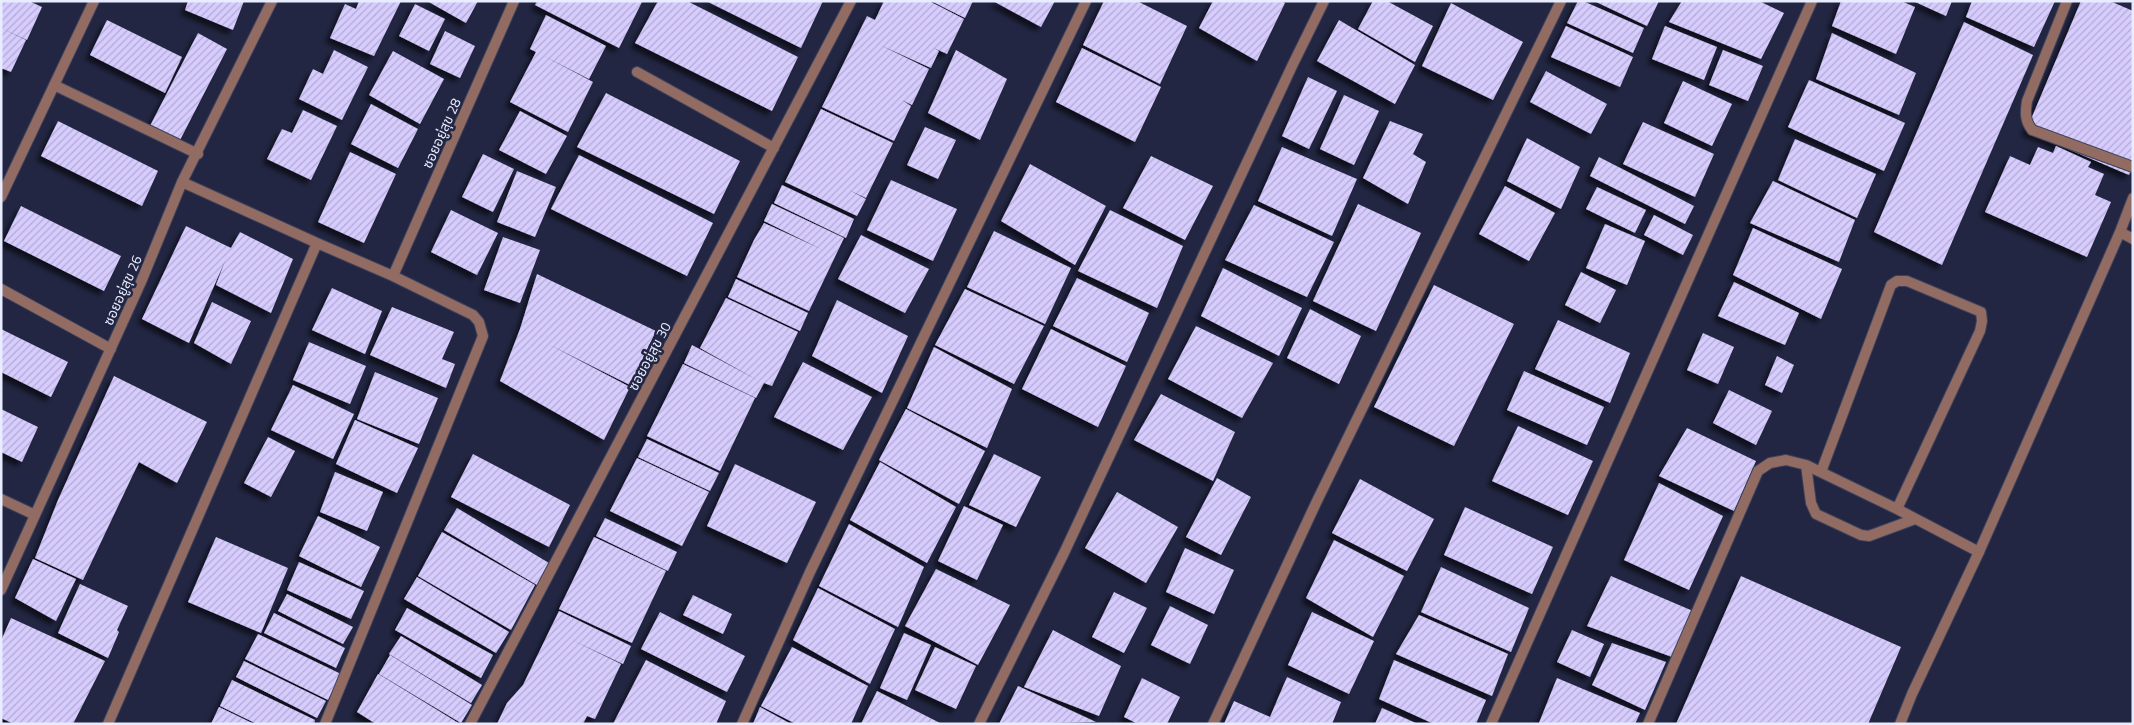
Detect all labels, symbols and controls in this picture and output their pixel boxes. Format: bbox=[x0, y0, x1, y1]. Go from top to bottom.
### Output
street label: ซอยอยู่สุข 28 bbox=[416, 94, 466, 171]
street label: ซอยอยู่สุข 26 bbox=[97, 251, 147, 328]
street label: ซอยอยู่สุข 30 bbox=[622, 318, 676, 394]

